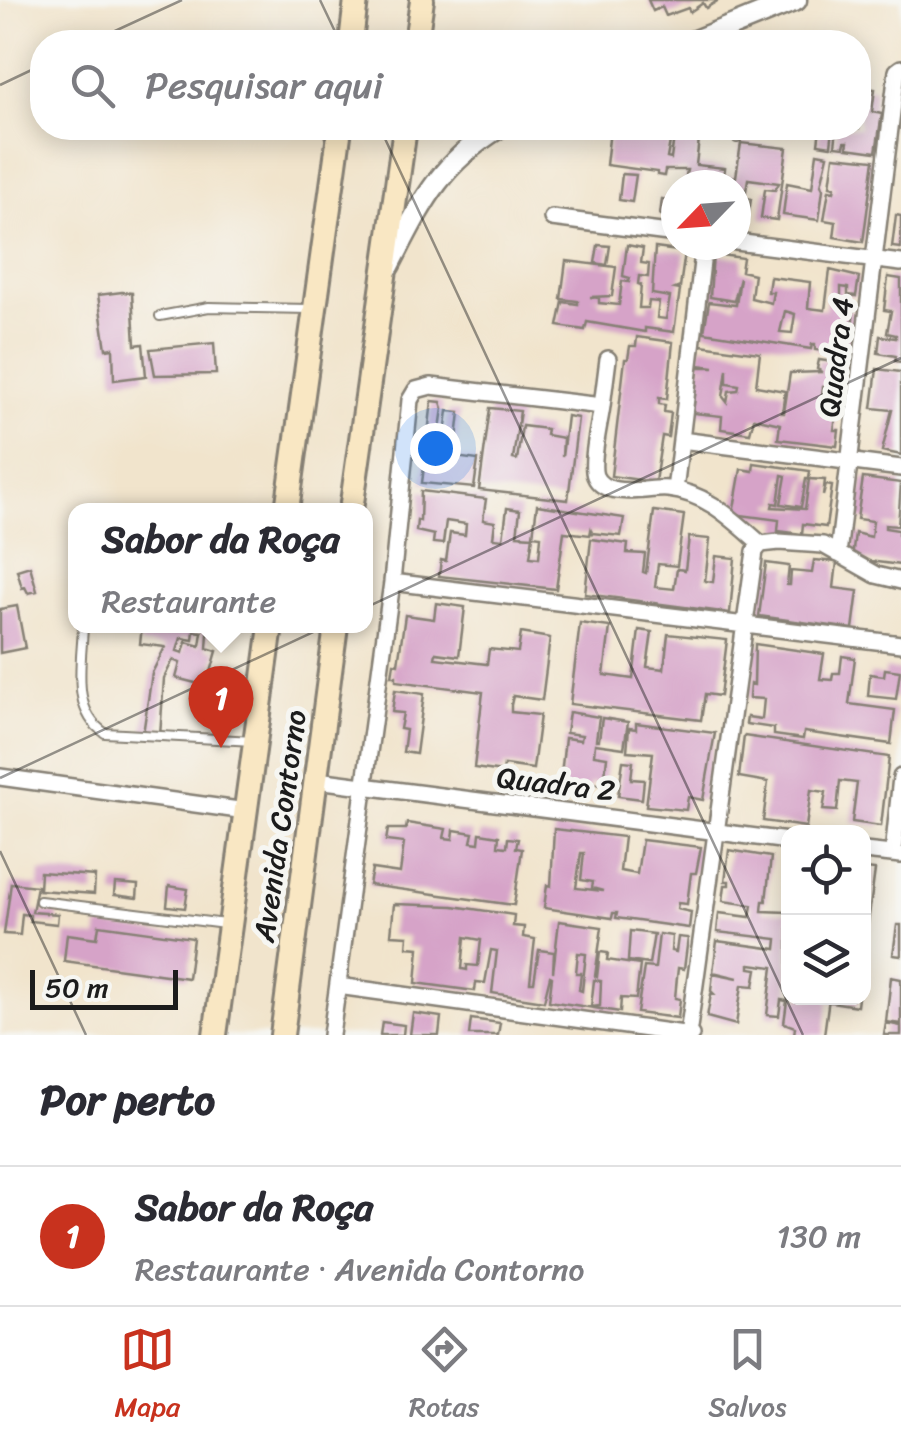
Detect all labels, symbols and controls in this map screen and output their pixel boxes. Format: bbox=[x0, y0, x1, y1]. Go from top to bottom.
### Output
search box bbox=[30, 30, 871, 140]
text: Pesquisar aqui bbox=[145, 52, 383, 119]
icon: search bbox=[65, 58, 120, 113]
north arrow bbox=[661, 170, 751, 260]
street label: Quadra 4 bbox=[802, 294, 870, 420]
your location bbox=[410, 423, 461, 474]
popup bbox=[68, 503, 373, 633]
text: Sabor da Roça bbox=[102, 506, 339, 573]
text: Restaurante bbox=[102, 573, 276, 630]
pin: 1 bbox=[188, 666, 254, 748]
street label: Avenida Contorno bbox=[237, 706, 323, 947]
street label: Quadra 2 bbox=[494, 750, 618, 818]
map controls bbox=[781, 825, 871, 1005]
button: locate bbox=[781, 825, 871, 915]
button: layers bbox=[781, 915, 871, 1005]
text: 50 m bbox=[45, 963, 109, 1012]
scale bar bbox=[30, 965, 178, 1010]
text: Por perto bbox=[40, 1063, 215, 1137]
text: Sabor da Roça bbox=[135, 1174, 373, 1241]
text: 1 bbox=[66, 1208, 79, 1265]
text: 130 m bbox=[777, 1208, 861, 1265]
text: Restaurante · Avenida Contorno bbox=[135, 1241, 584, 1298]
tab: Mapa bbox=[114, 1322, 180, 1431]
tab: Rotas bbox=[409, 1322, 479, 1431]
tab: Salvos bbox=[708, 1322, 787, 1431]

